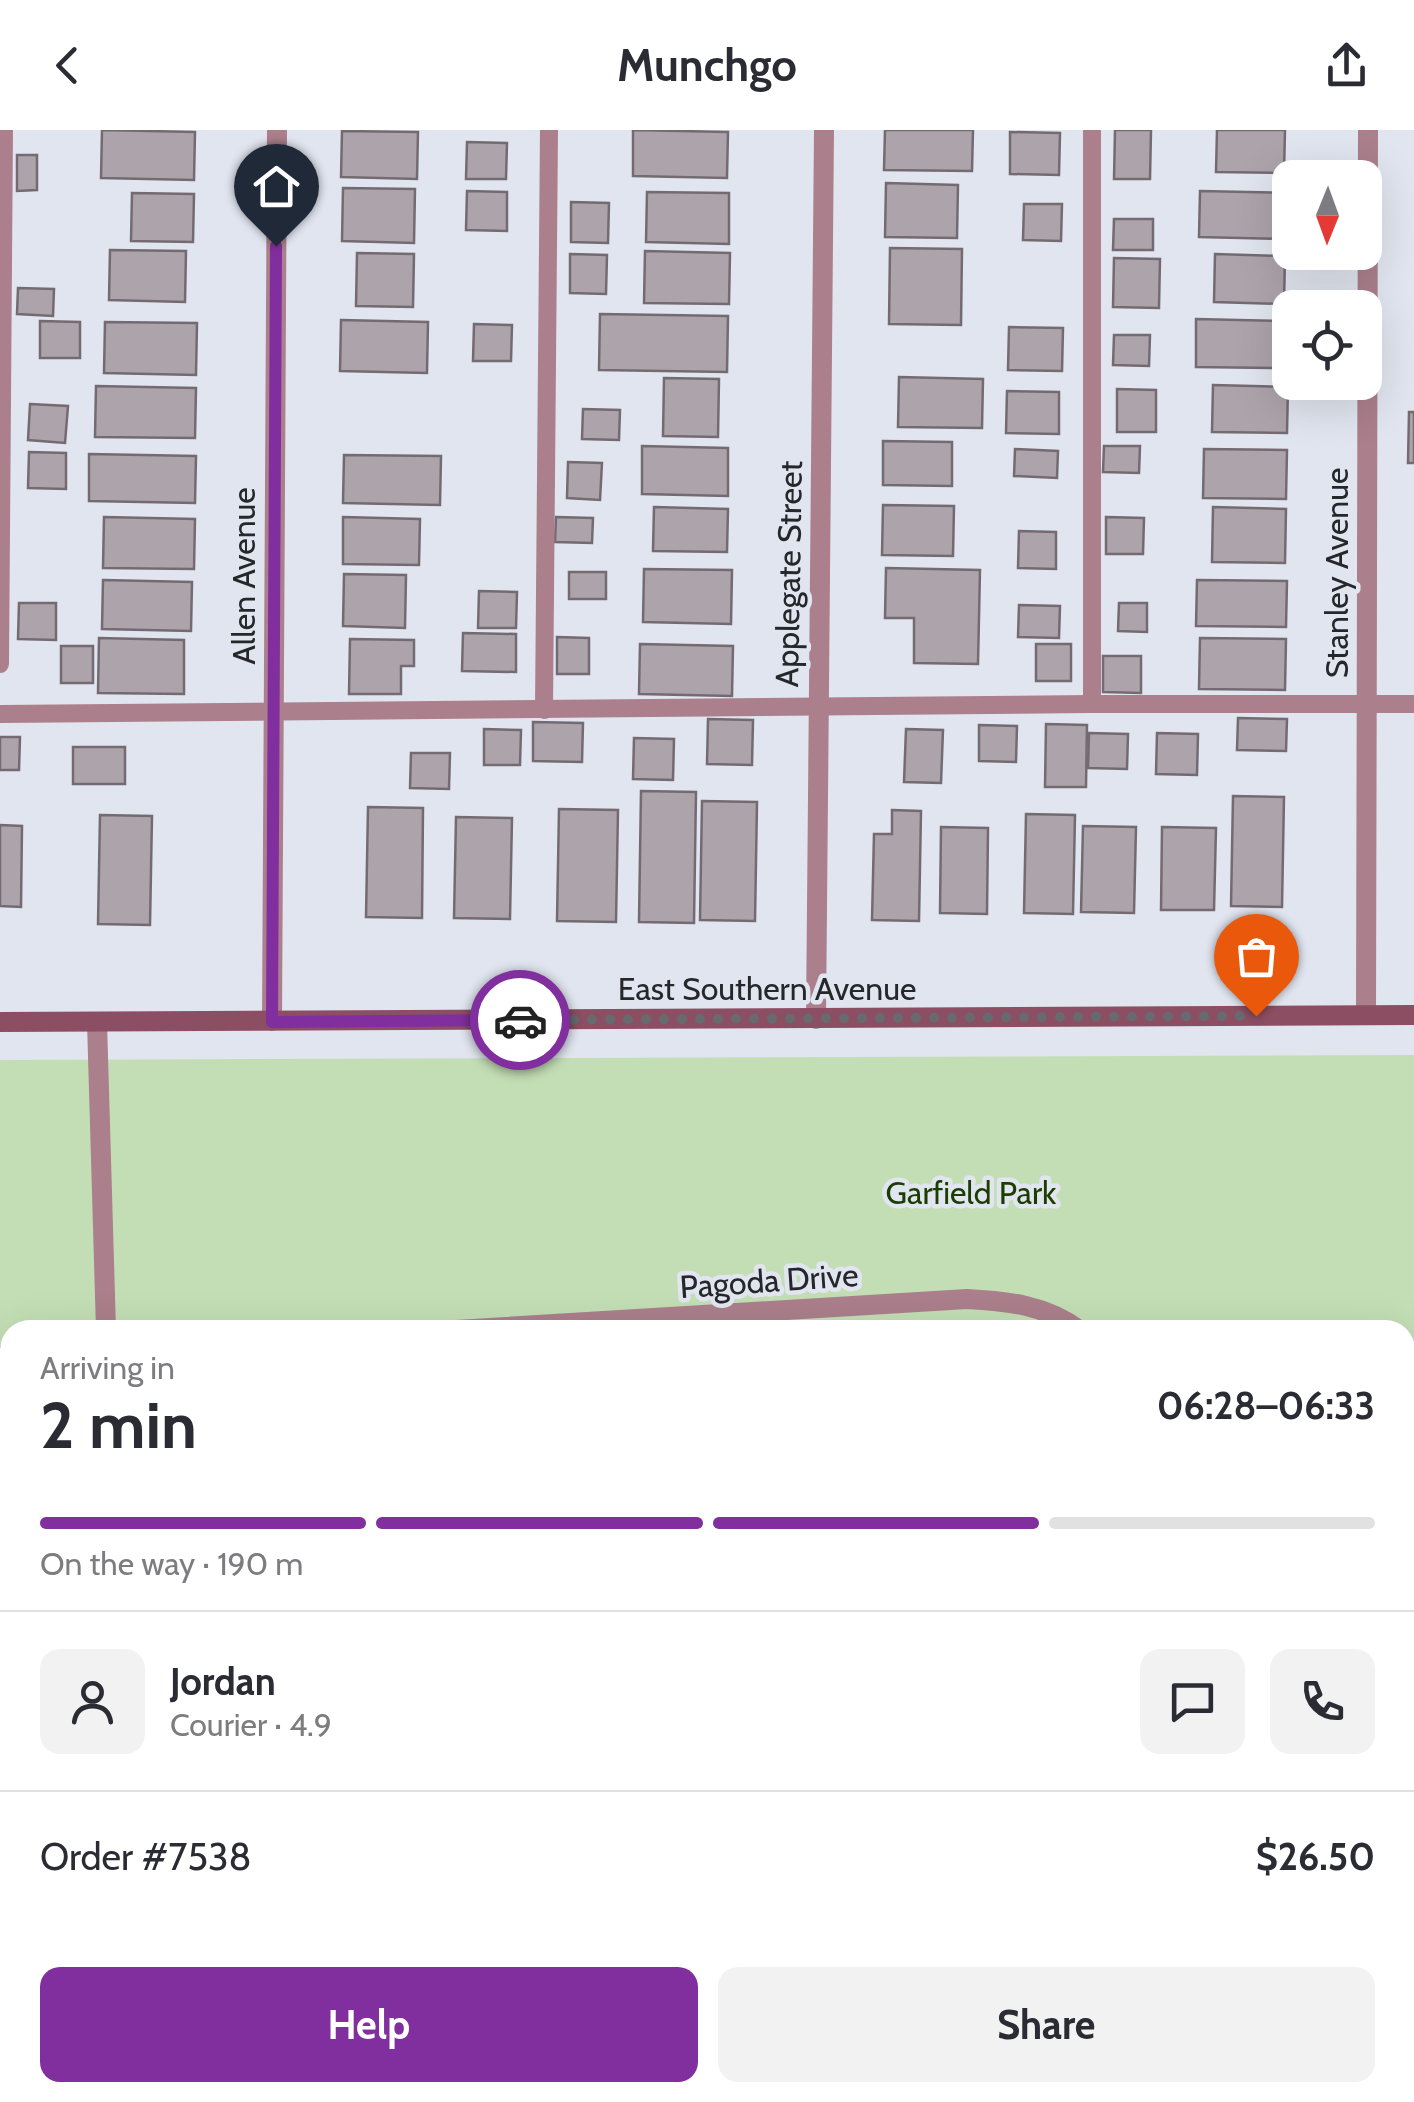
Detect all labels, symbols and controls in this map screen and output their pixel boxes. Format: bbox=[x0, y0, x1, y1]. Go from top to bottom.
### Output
icon: back bbox=[40, 38, 95, 93]
text: Munchgo bbox=[617, 38, 797, 92]
icon: share bbox=[1319, 38, 1374, 93]
pin bbox=[234, 144, 319, 247]
icon: home bbox=[249, 159, 304, 214]
north arrow bbox=[1272, 160, 1382, 270]
map controls bbox=[1272, 160, 1382, 400]
button: locate bbox=[1272, 290, 1382, 400]
street label: Applegate Street bbox=[767, 460, 810, 688]
street label: Stanley Avenue bbox=[1317, 468, 1356, 678]
street label: Allen Avenue bbox=[224, 487, 263, 665]
pin bbox=[1214, 914, 1299, 1017]
icon: bag bbox=[1229, 929, 1284, 984]
street label: East Southern Avenue bbox=[618, 969, 916, 1008]
courier bbox=[470, 970, 570, 1070]
icon: car bbox=[493, 993, 548, 1048]
park label: Garfield Park bbox=[886, 1173, 1057, 1212]
street label: Pagoda Drive bbox=[678, 1255, 860, 1306]
text: Arriving in bbox=[40, 1348, 175, 1387]
text: 06:28–06:33 bbox=[1157, 1382, 1375, 1429]
text: 2 min bbox=[40, 1385, 197, 1464]
text: On the way · 190 m bbox=[40, 1544, 303, 1583]
button: person bbox=[40, 1649, 145, 1754]
button: chat bbox=[1140, 1649, 1245, 1754]
button: phone bbox=[1270, 1649, 1375, 1754]
text: Jordan bbox=[170, 1658, 276, 1705]
text: Courier · 4.9 bbox=[170, 1705, 332, 1744]
text: Order #7538 bbox=[40, 1833, 252, 1880]
text: $26.50 bbox=[1256, 1833, 1375, 1880]
button: Help bbox=[40, 1967, 698, 2082]
button: Share bbox=[718, 1967, 1375, 2082]

